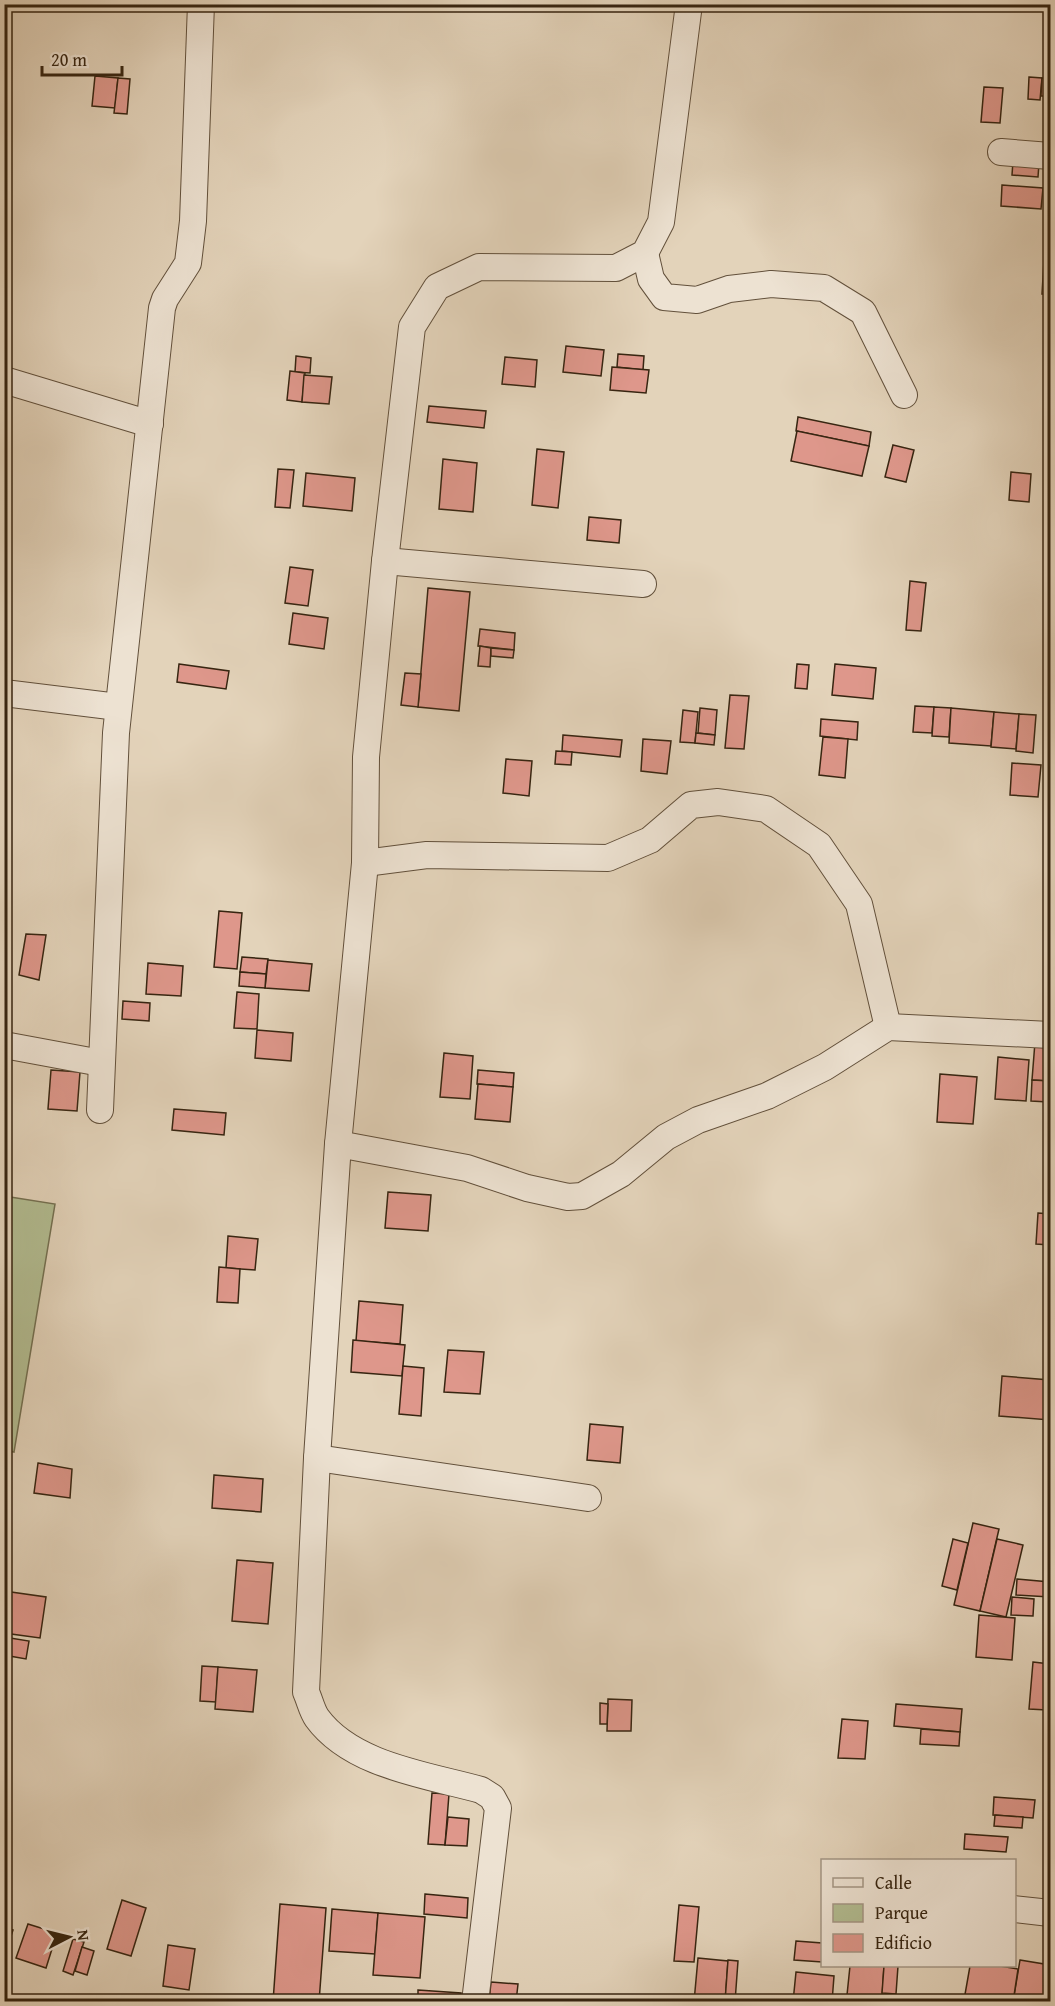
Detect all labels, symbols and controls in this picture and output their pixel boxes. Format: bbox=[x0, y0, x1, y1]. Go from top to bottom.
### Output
scale bar bbox=[42, 39, 122, 77]
text: 20 m bbox=[51, 46, 87, 73]
legend bbox=[821, 1859, 1016, 1967]
text: Calle bbox=[875, 1869, 912, 1896]
text: Parque bbox=[875, 1899, 928, 1926]
north arrow bbox=[39, 1907, 99, 1967]
text: N bbox=[71, 1928, 96, 1942]
text: Edificio bbox=[875, 1929, 932, 1956]

